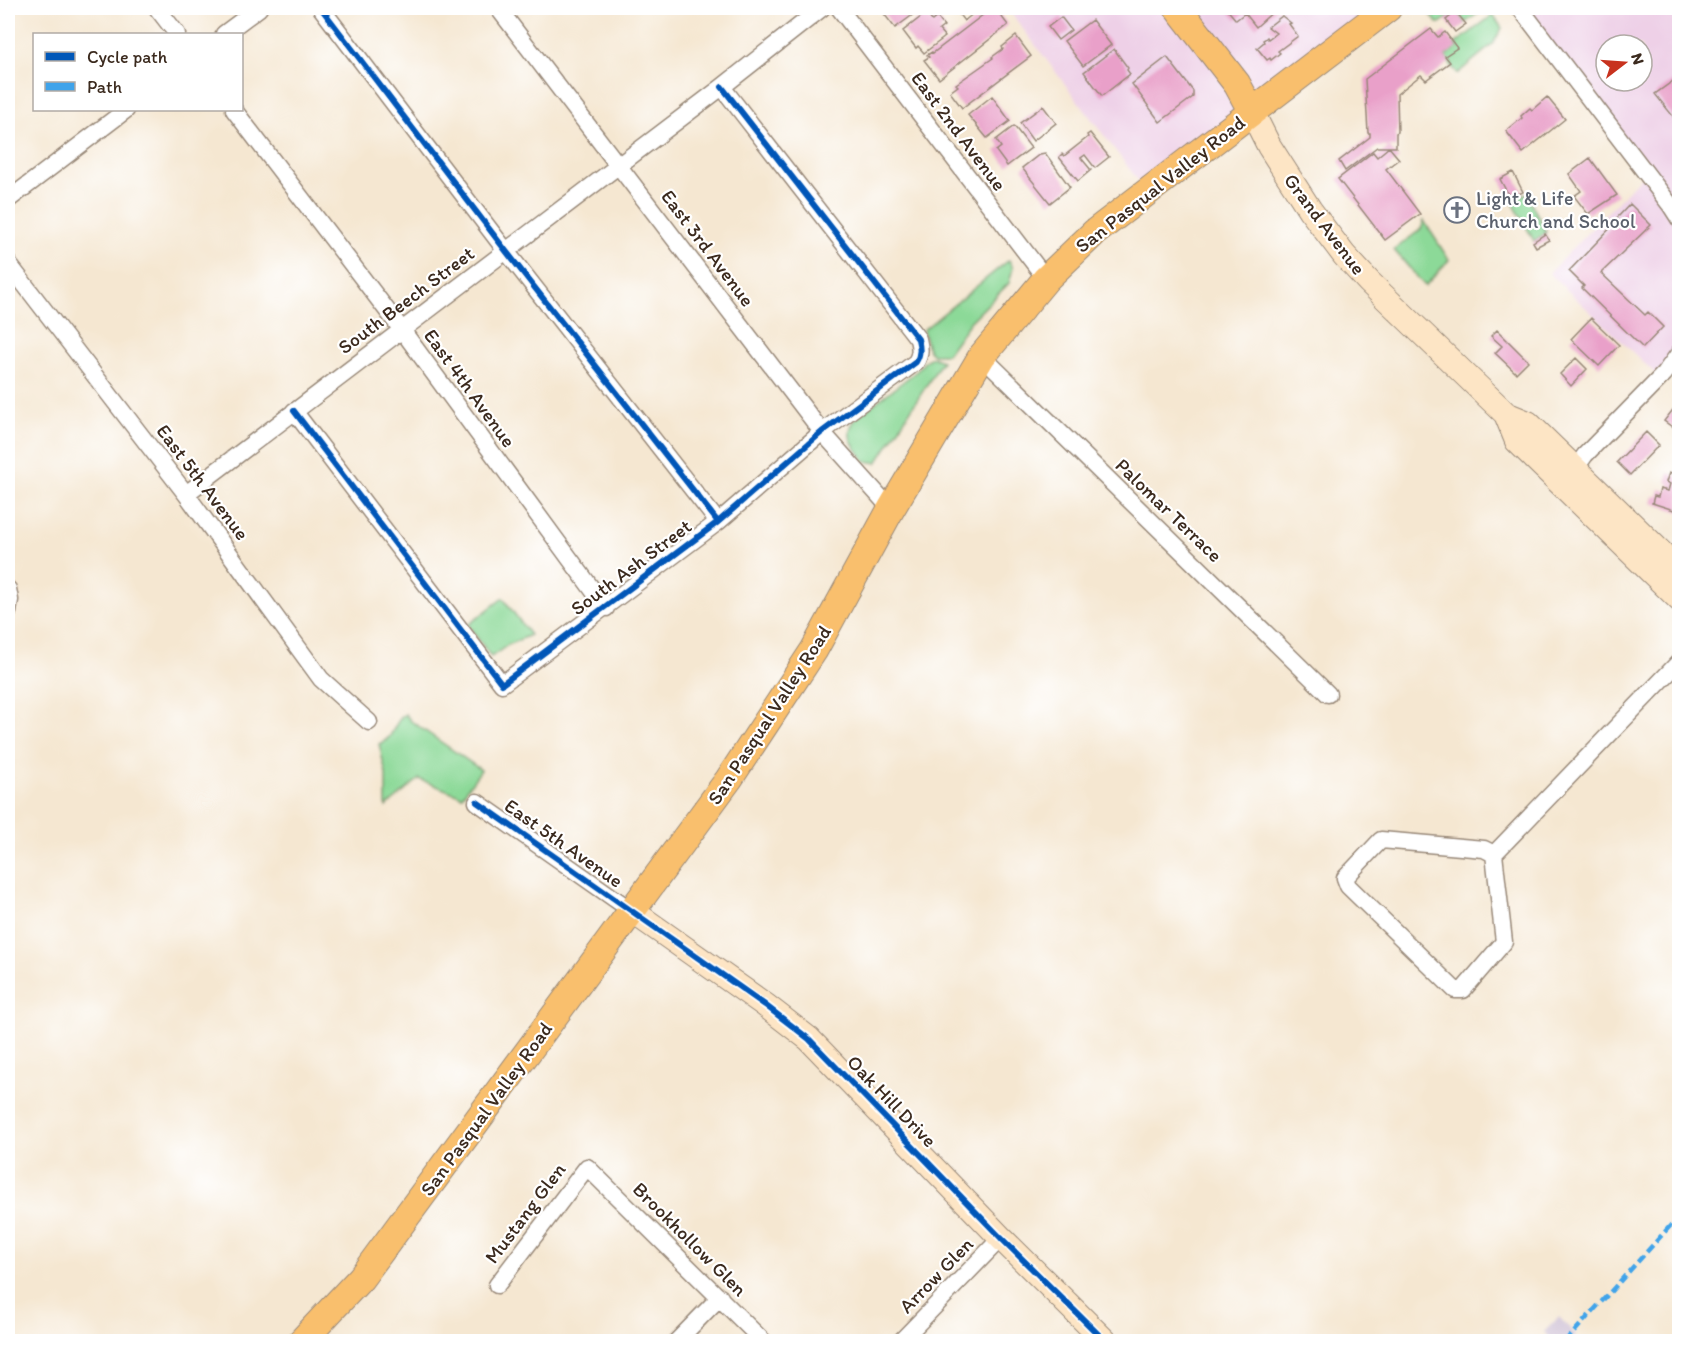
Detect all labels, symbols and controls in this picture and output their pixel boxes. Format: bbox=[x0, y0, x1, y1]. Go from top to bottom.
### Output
legend bbox=[33, 33, 243, 111]
north arrow bbox=[1594, 33, 1654, 93]
text: Cycle path bbox=[87, 46, 168, 68]
text: N bbox=[1627, 51, 1649, 67]
street label: East 2nd Avenue bbox=[906, 67, 1012, 195]
text: Path bbox=[87, 76, 122, 98]
street label: San Pasqual Valley Road bbox=[1070, 110, 1250, 258]
street label: Grand Avenue bbox=[1279, 169, 1371, 279]
street label: East 3rd Avenue bbox=[656, 185, 760, 311]
place label: Light & Life Church and School bbox=[1476, 186, 1636, 233]
church icon: Light & Life Church and School bbox=[1442, 195, 1472, 225]
street label: South Beech Street bbox=[333, 241, 479, 359]
street label: East 4th Avenue bbox=[419, 324, 521, 452]
street label: East 5th Avenue bbox=[152, 419, 254, 545]
street label: Palomar Terrace bbox=[1111, 453, 1227, 567]
street label: South Ash Street bbox=[566, 514, 696, 620]
street label: San Pasqual Valley Road bbox=[702, 621, 836, 809]
street label: East 5th Avenue bbox=[500, 793, 628, 893]
street label: San Pasqual Valley Road bbox=[415, 1017, 557, 1200]
street label: Oak Hill Drive bbox=[842, 1050, 942, 1152]
street label: Mustang Glen bbox=[479, 1158, 571, 1268]
street label: Brookhollow Glen bbox=[628, 1177, 752, 1301]
street label: Arrow Glen bbox=[894, 1232, 978, 1318]

